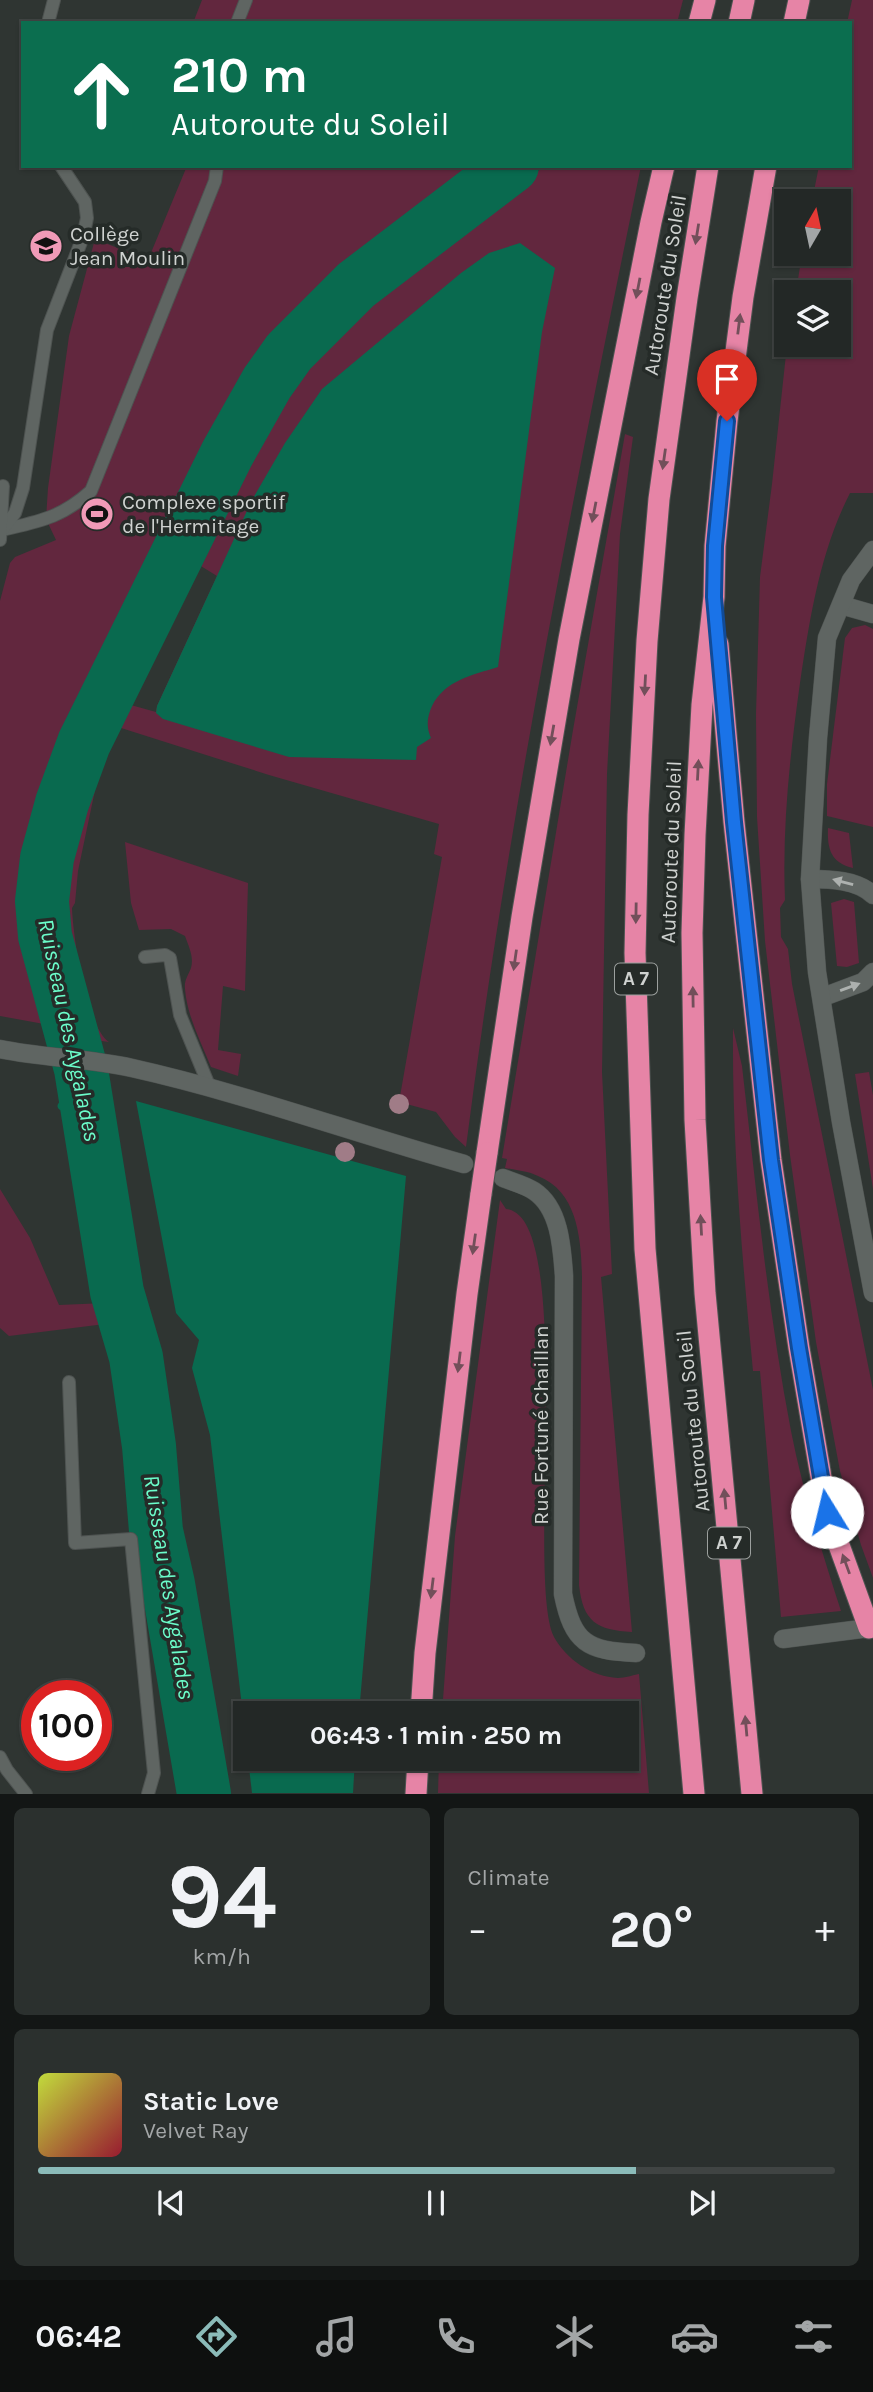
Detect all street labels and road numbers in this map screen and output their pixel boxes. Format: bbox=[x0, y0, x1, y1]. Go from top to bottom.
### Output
street label: Autoroute du Soleil bbox=[639, 193, 691, 377]
street label: Autoroute du Soleil bbox=[656, 760, 686, 944]
road number: A 7 bbox=[615, 964, 657, 995]
street label: Rue Fortuné Chaillan bbox=[529, 1325, 553, 1525]
street label: Autoroute du Soleil bbox=[672, 1329, 714, 1513]
road number: A 7 bbox=[708, 1527, 750, 1558]

